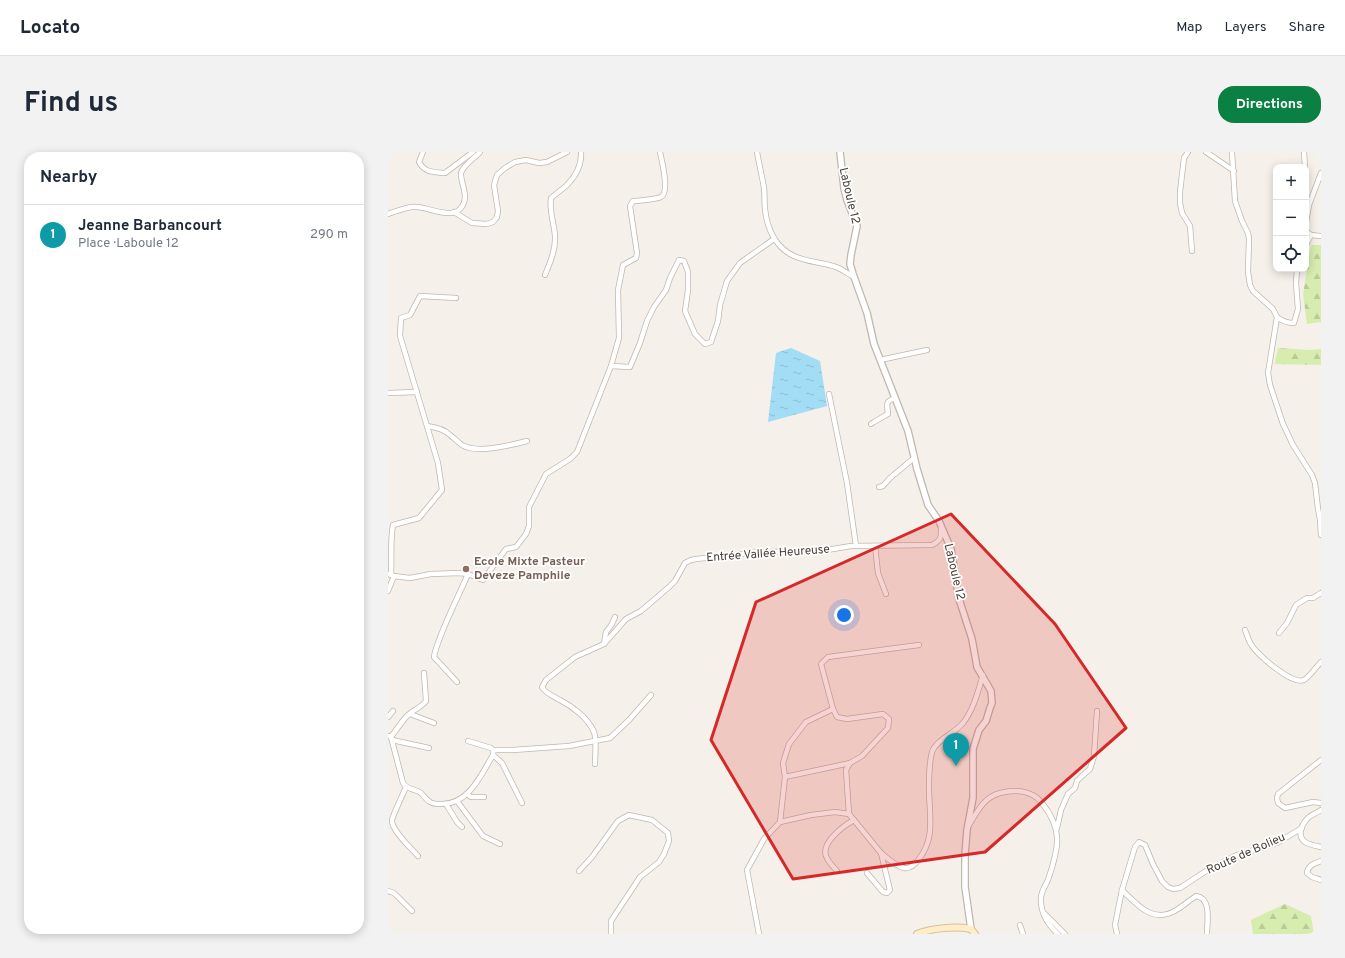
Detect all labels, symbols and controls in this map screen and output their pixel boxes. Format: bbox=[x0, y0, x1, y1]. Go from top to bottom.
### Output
text: Locato bbox=[20, 16, 80, 40]
text: Map bbox=[1176, 19, 1202, 36]
text: Layers bbox=[1224, 19, 1266, 36]
text: Share bbox=[1288, 19, 1325, 36]
text: Find us bbox=[24, 86, 118, 122]
button: Directions bbox=[1218, 86, 1321, 123]
map controls bbox=[1273, 164, 1309, 272]
button: + bbox=[1273, 164, 1309, 200]
street label: Laboule 12 bbox=[835, 166, 863, 226]
text: Nearby bbox=[40, 167, 97, 189]
button: − bbox=[1273, 200, 1309, 236]
text: Jeanne Barbancourt bbox=[78, 217, 222, 236]
text: 1 bbox=[50, 227, 56, 243]
text: 290 m bbox=[310, 227, 348, 243]
text: Place · Laboule 12 bbox=[78, 236, 179, 252]
button: locate bbox=[1273, 236, 1309, 272]
street label: Entrée Vallée Heureuse bbox=[706, 542, 830, 566]
street label: Laboule 12 bbox=[940, 542, 968, 602]
place label: Ecole Mixte Pasteur Deveze Pamphile bbox=[474, 554, 585, 584]
marker: Ecole Mixte Pasteur Deveze Pamphile bbox=[461, 564, 471, 574]
your location bbox=[834, 605, 854, 625]
pin: 1 bbox=[943, 733, 969, 766]
street label: Route de Bolieu bbox=[1204, 829, 1288, 879]

